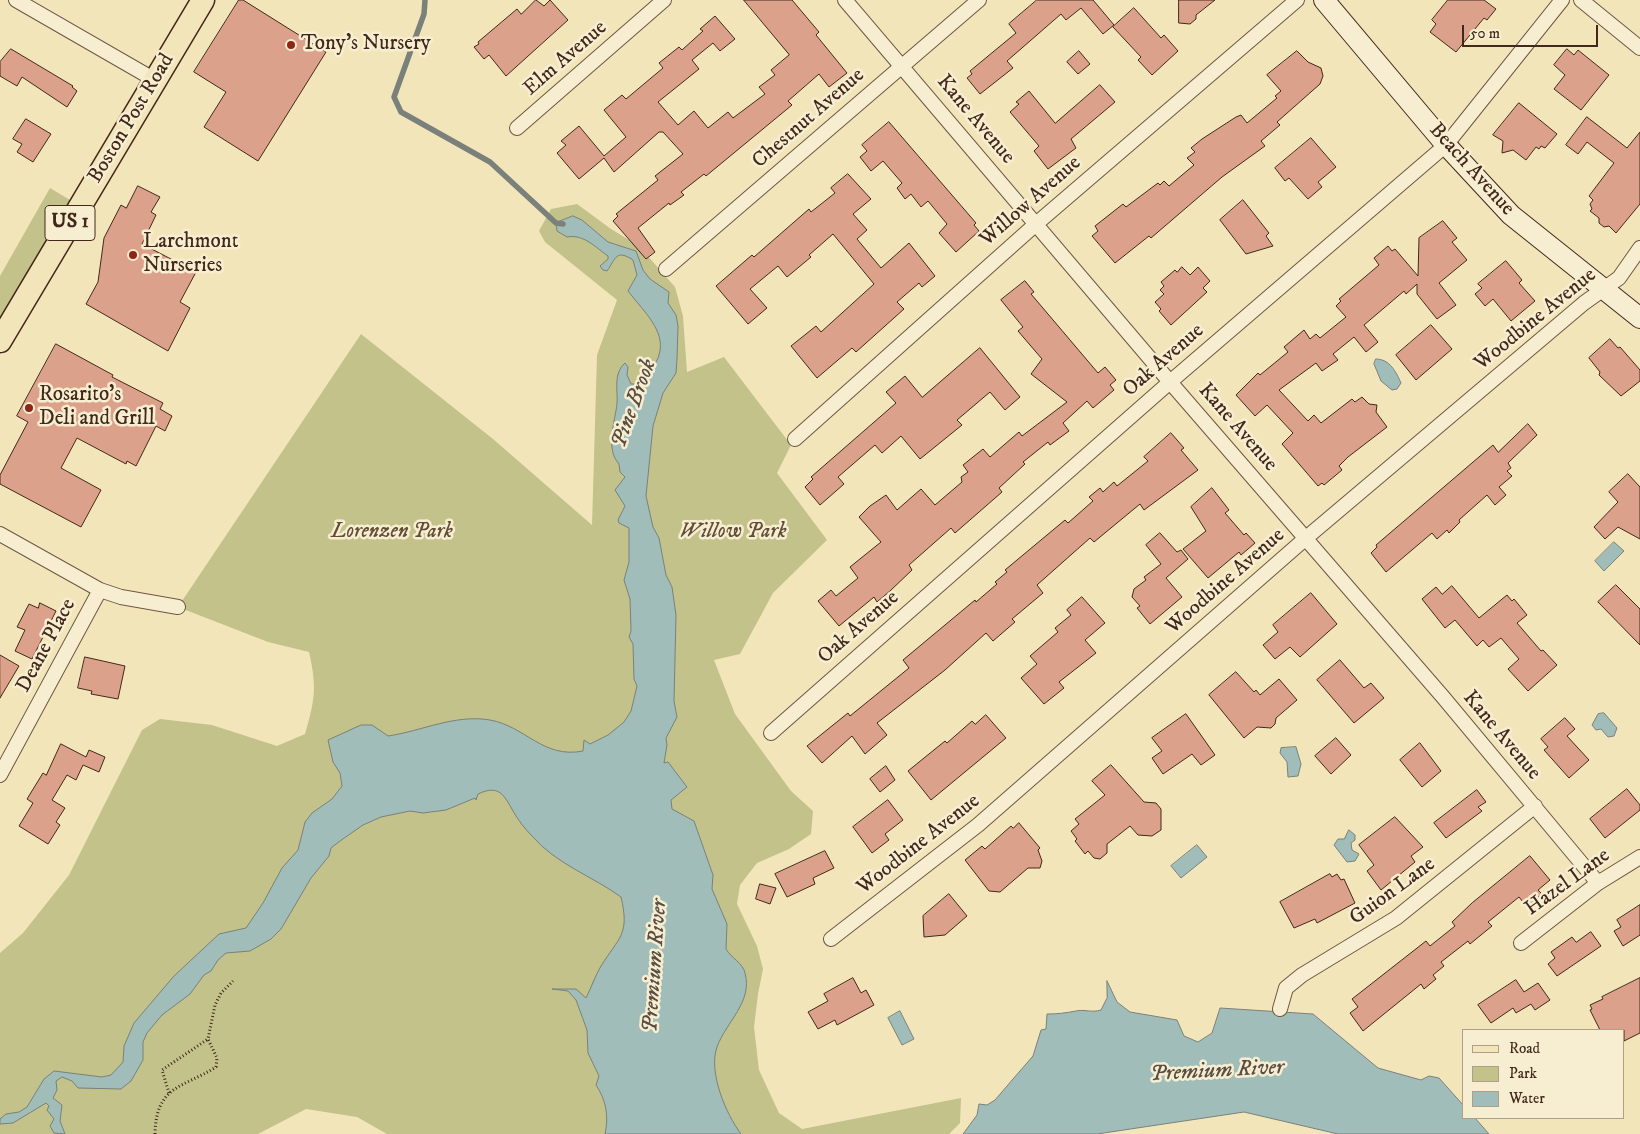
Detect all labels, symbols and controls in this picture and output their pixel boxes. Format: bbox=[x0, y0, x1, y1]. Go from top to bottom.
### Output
scale bar bbox=[1465, 15, 1601, 47]
street label: Elm Avenue bbox=[519, 16, 613, 102]
text: 50 m bbox=[1470, 24, 1500, 43]
place label: Tony's Nursery bbox=[301, 32, 431, 58]
marker: Tony's Nursery bbox=[285, 39, 297, 51]
street label: Boston Post Road bbox=[83, 50, 181, 188]
street label: Chestnut Avenue bbox=[748, 64, 870, 174]
street label: Kane Avenue bbox=[931, 70, 1019, 170]
street label: Beach Avenue bbox=[1423, 118, 1519, 222]
street label: Willow Avenue bbox=[975, 151, 1087, 253]
road number: US 1 bbox=[45, 206, 95, 240]
place label: Larchmont Nurseries bbox=[143, 230, 238, 280]
marker: Larchmont Nurseries bbox=[127, 249, 139, 261]
street label: Woodbine Avenue bbox=[1470, 263, 1602, 377]
street label: Oak Avenue bbox=[1118, 319, 1210, 403]
water label: Pine Brook bbox=[607, 356, 663, 452]
street label: Kane Avenue bbox=[1192, 379, 1282, 477]
place label: Rosarito's Deli and Grill bbox=[39, 383, 155, 433]
marker: Rosarito's Deli and Grill bbox=[23, 402, 35, 414]
park label: Lorenzen Park bbox=[331, 520, 453, 546]
park label: Willow Park bbox=[680, 520, 786, 546]
street label: Woodbine Avenue bbox=[1162, 524, 1290, 640]
street label: Oak Avenue bbox=[813, 586, 905, 670]
street label: Deane Place bbox=[12, 595, 82, 697]
street label: Kane Avenue bbox=[1457, 686, 1545, 786]
street label: Woodbine Avenue bbox=[853, 789, 985, 901]
street label: Hazel Lane bbox=[1521, 844, 1615, 922]
street label: Guion Lane bbox=[1345, 853, 1441, 931]
water label: Premium River bbox=[638, 898, 674, 1034]
legend bbox=[1462, 1029, 1625, 1119]
text: Road bbox=[1509, 1039, 1540, 1058]
water label: Premium River bbox=[1150, 1055, 1284, 1089]
text: Park bbox=[1509, 1064, 1537, 1083]
text: Water bbox=[1509, 1089, 1545, 1108]

